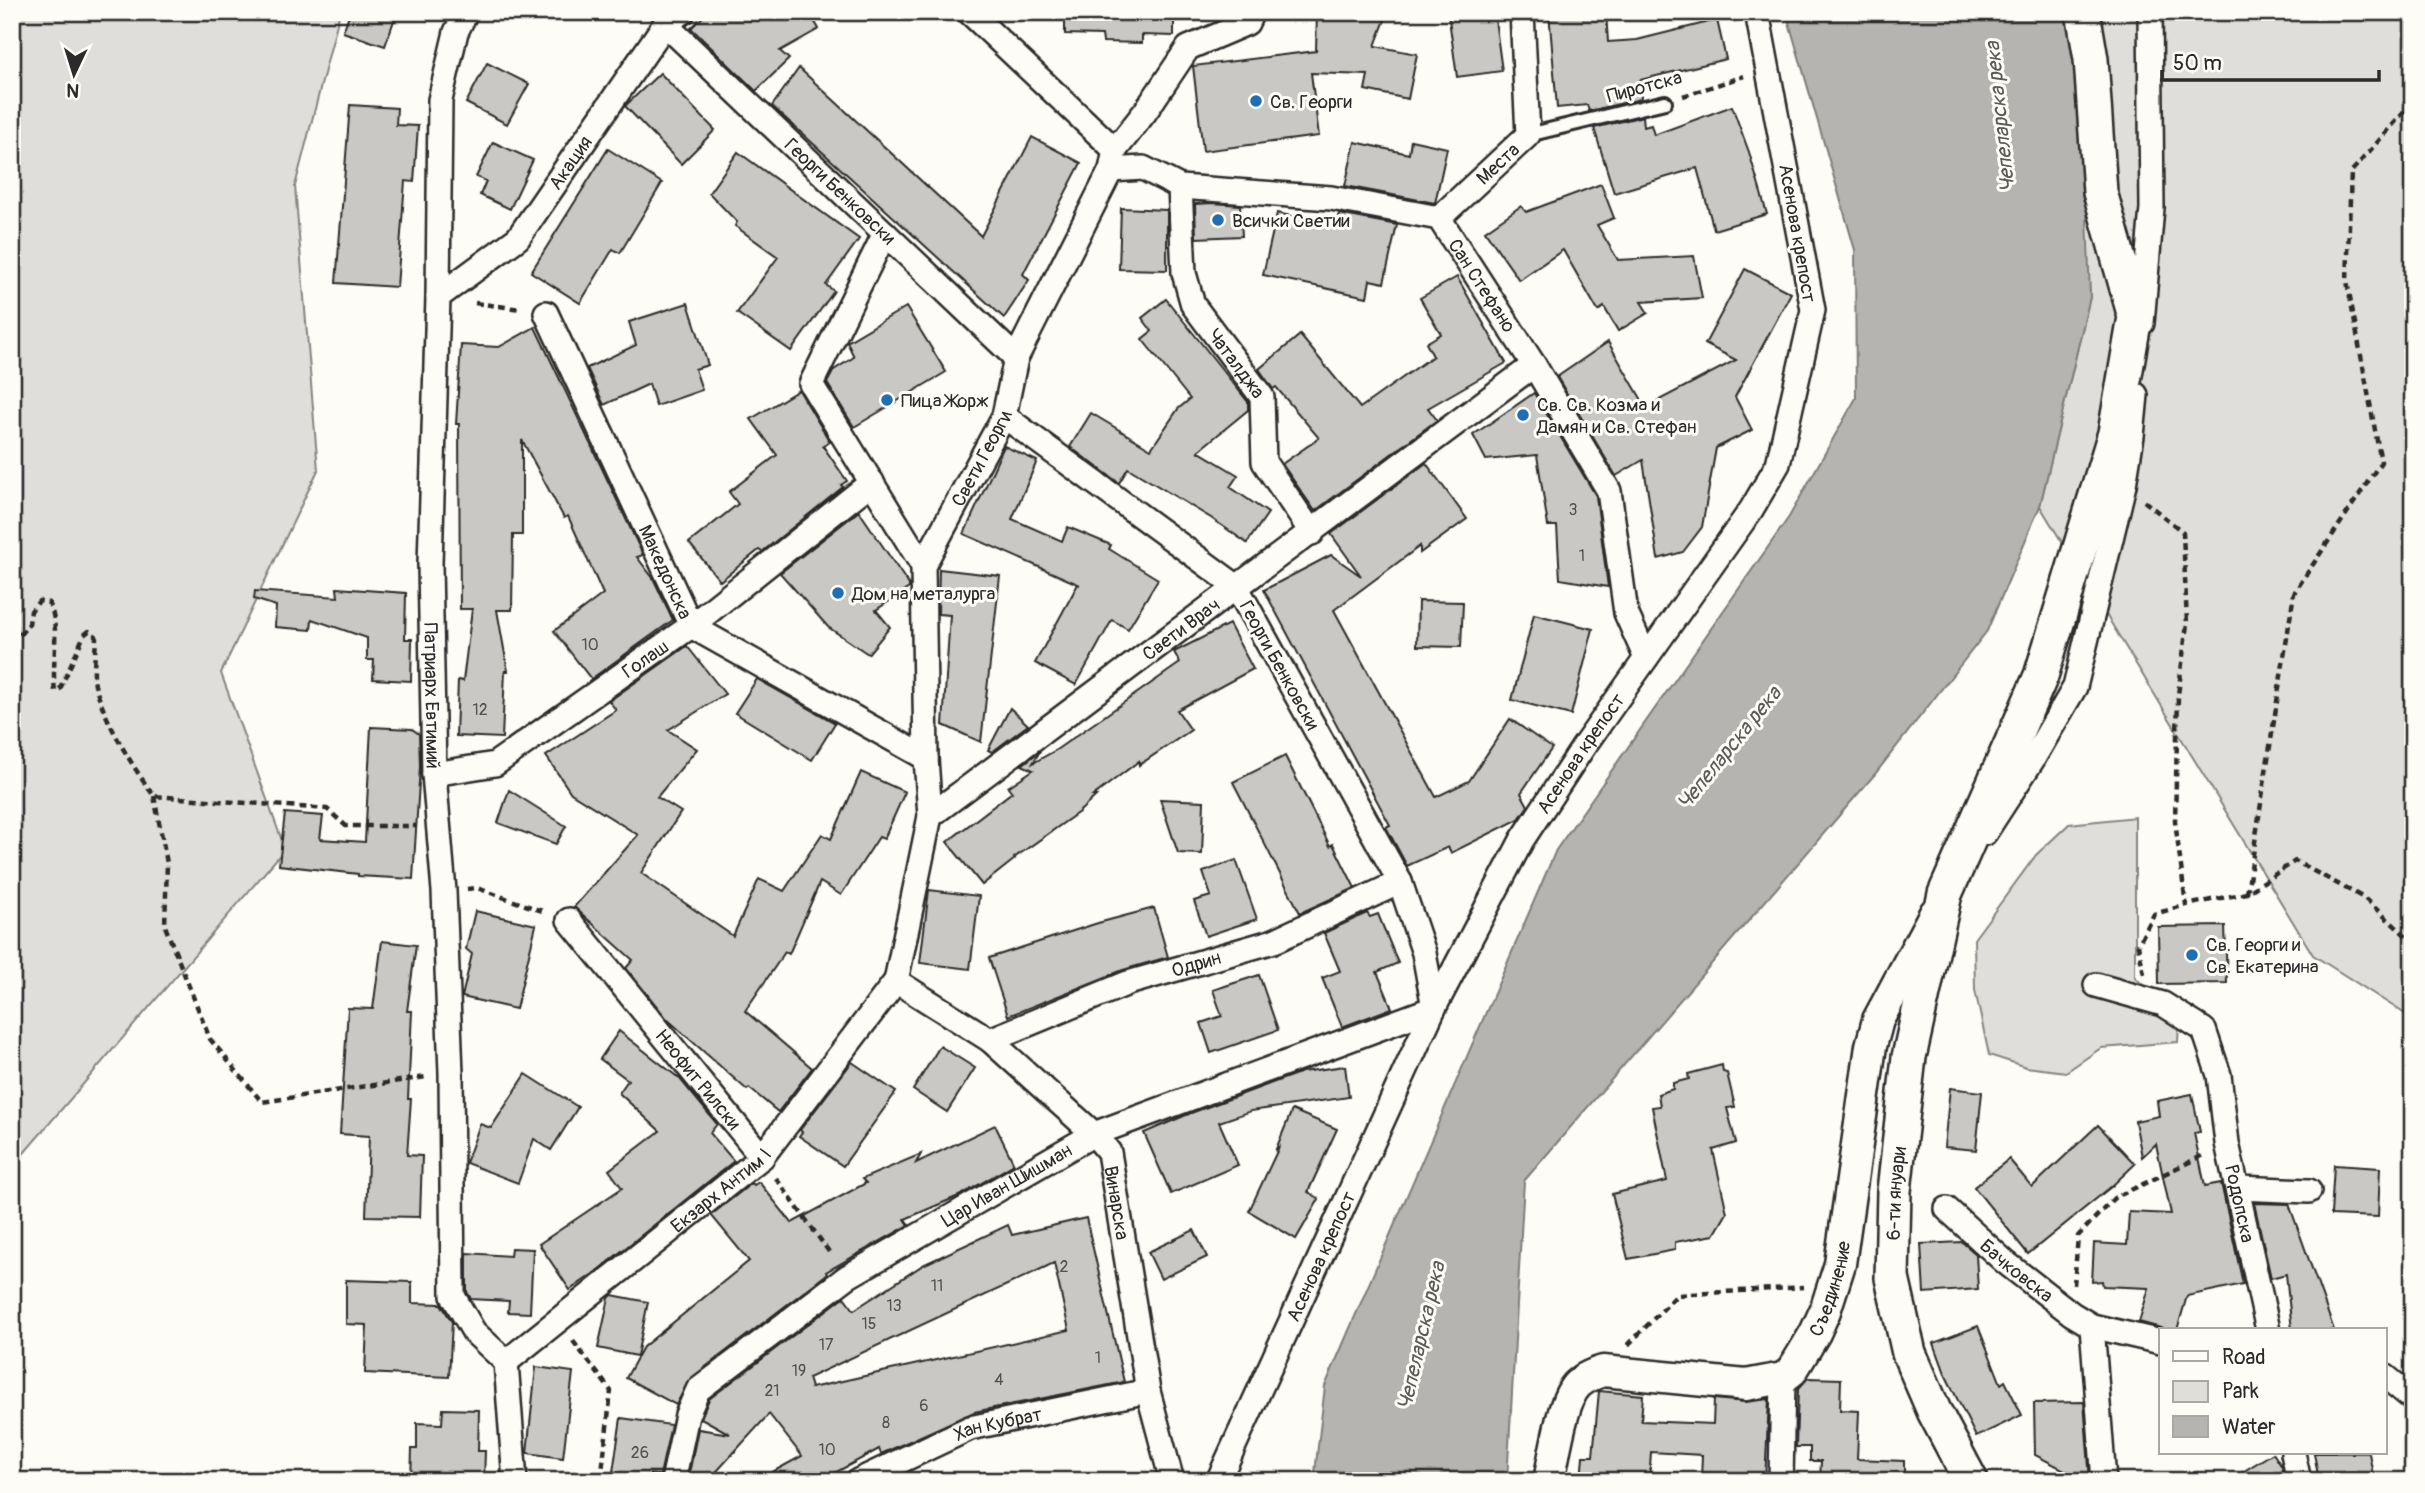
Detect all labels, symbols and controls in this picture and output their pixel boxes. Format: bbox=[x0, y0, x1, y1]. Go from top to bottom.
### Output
north arrow bbox=[38, 38, 108, 108]
scale bar bbox=[2162, 38, 2380, 82]
water label: Чепеларска река bbox=[1979, 39, 2022, 194]
text: 50 m bbox=[2173, 50, 2222, 77]
street label: Пиротска bbox=[1604, 65, 1685, 109]
text: N bbox=[65, 78, 80, 102]
place label: Св. Георги bbox=[1270, 90, 1352, 114]
marker: Св. Георги bbox=[1248, 93, 1264, 109]
street label: Акация bbox=[544, 131, 598, 195]
street label: Георги Бенковски bbox=[779, 133, 901, 250]
street label: Места bbox=[1471, 138, 1525, 190]
street label: Асенова крепост bbox=[1773, 162, 1821, 305]
place label: Всички Светии bbox=[1232, 209, 1350, 233]
marker: Всички Светии bbox=[1210, 212, 1226, 228]
street label: Сан Стефано bbox=[1443, 234, 1521, 337]
street label: Чаталджа bbox=[1202, 324, 1270, 403]
place label: Пица Жорж bbox=[901, 389, 989, 413]
marker: Пица Жорж bbox=[879, 392, 895, 408]
place label: Св. Св. Козма и Дамян и Св. Стефан bbox=[1536, 393, 1697, 439]
marker: Св. Св. Козма и Дамян и Св. Стефан bbox=[1515, 407, 1531, 423]
street label: Свети Георги bbox=[946, 409, 1018, 511]
house number: 3 bbox=[1569, 500, 1578, 520]
street label: Македонска bbox=[633, 521, 697, 623]
house number: 1 bbox=[1579, 546, 1585, 566]
place label: Дом на металурга bbox=[851, 582, 995, 606]
marker: Дом на металурга bbox=[830, 585, 846, 601]
street label: Свети Врач bbox=[1138, 593, 1225, 666]
street label: Георги Бенковски bbox=[1234, 597, 1325, 735]
street label: Патриарх Евтимий bbox=[418, 622, 445, 769]
house number: 10 bbox=[581, 635, 599, 655]
street label: Голаш bbox=[617, 635, 673, 684]
water label: Чепеларска река bbox=[1671, 680, 1788, 816]
street label: Асенова крепост bbox=[1532, 689, 1631, 819]
house number: 12 bbox=[472, 700, 488, 720]
place label: Св. Георги и Св. Екатерина bbox=[2206, 933, 2319, 979]
street label: Одрин bbox=[1169, 946, 1224, 983]
marker: Св. Георги и Св. Екатерина bbox=[2184, 947, 2200, 963]
street label: Неофит Рилски bbox=[650, 1024, 746, 1135]
street label: Цар Иван Шишман bbox=[937, 1138, 1077, 1233]
street label: Екзарх Антим I bbox=[666, 1144, 777, 1238]
street label: 6-ти януари bbox=[1882, 1145, 1912, 1241]
street label: Родопска bbox=[2219, 1162, 2260, 1245]
street label: Винарска bbox=[1098, 1164, 1134, 1242]
street label: Асенова крепост bbox=[1281, 1188, 1362, 1326]
street label: Бачковска bbox=[1975, 1234, 2058, 1308]
street label: Съединение bbox=[1804, 1239, 1856, 1341]
house number: 2 bbox=[1060, 1257, 1069, 1277]
water label: Чепеларска река bbox=[1391, 1258, 1452, 1413]
house number: 11 bbox=[931, 1276, 943, 1296]
house number: 13 bbox=[886, 1296, 902, 1316]
house number: 15 bbox=[862, 1314, 876, 1334]
legend bbox=[2159, 1328, 2386, 1454]
house number: 17 bbox=[819, 1335, 834, 1355]
text: Road bbox=[2222, 1344, 2266, 1371]
house number: 1 bbox=[1095, 1348, 1101, 1368]
house number: 19 bbox=[792, 1361, 806, 1381]
house number: 4 bbox=[994, 1370, 1004, 1390]
text: Park bbox=[2222, 1378, 2259, 1405]
house number: 21 bbox=[764, 1381, 780, 1401]
house number: 6 bbox=[919, 1396, 929, 1416]
street label: Хан Кубрат bbox=[950, 1402, 1045, 1447]
house number: 8 bbox=[882, 1413, 890, 1433]
text: Water bbox=[2222, 1414, 2276, 1441]
house number: 10 bbox=[818, 1440, 836, 1460]
house number: 26 bbox=[631, 1443, 649, 1463]

